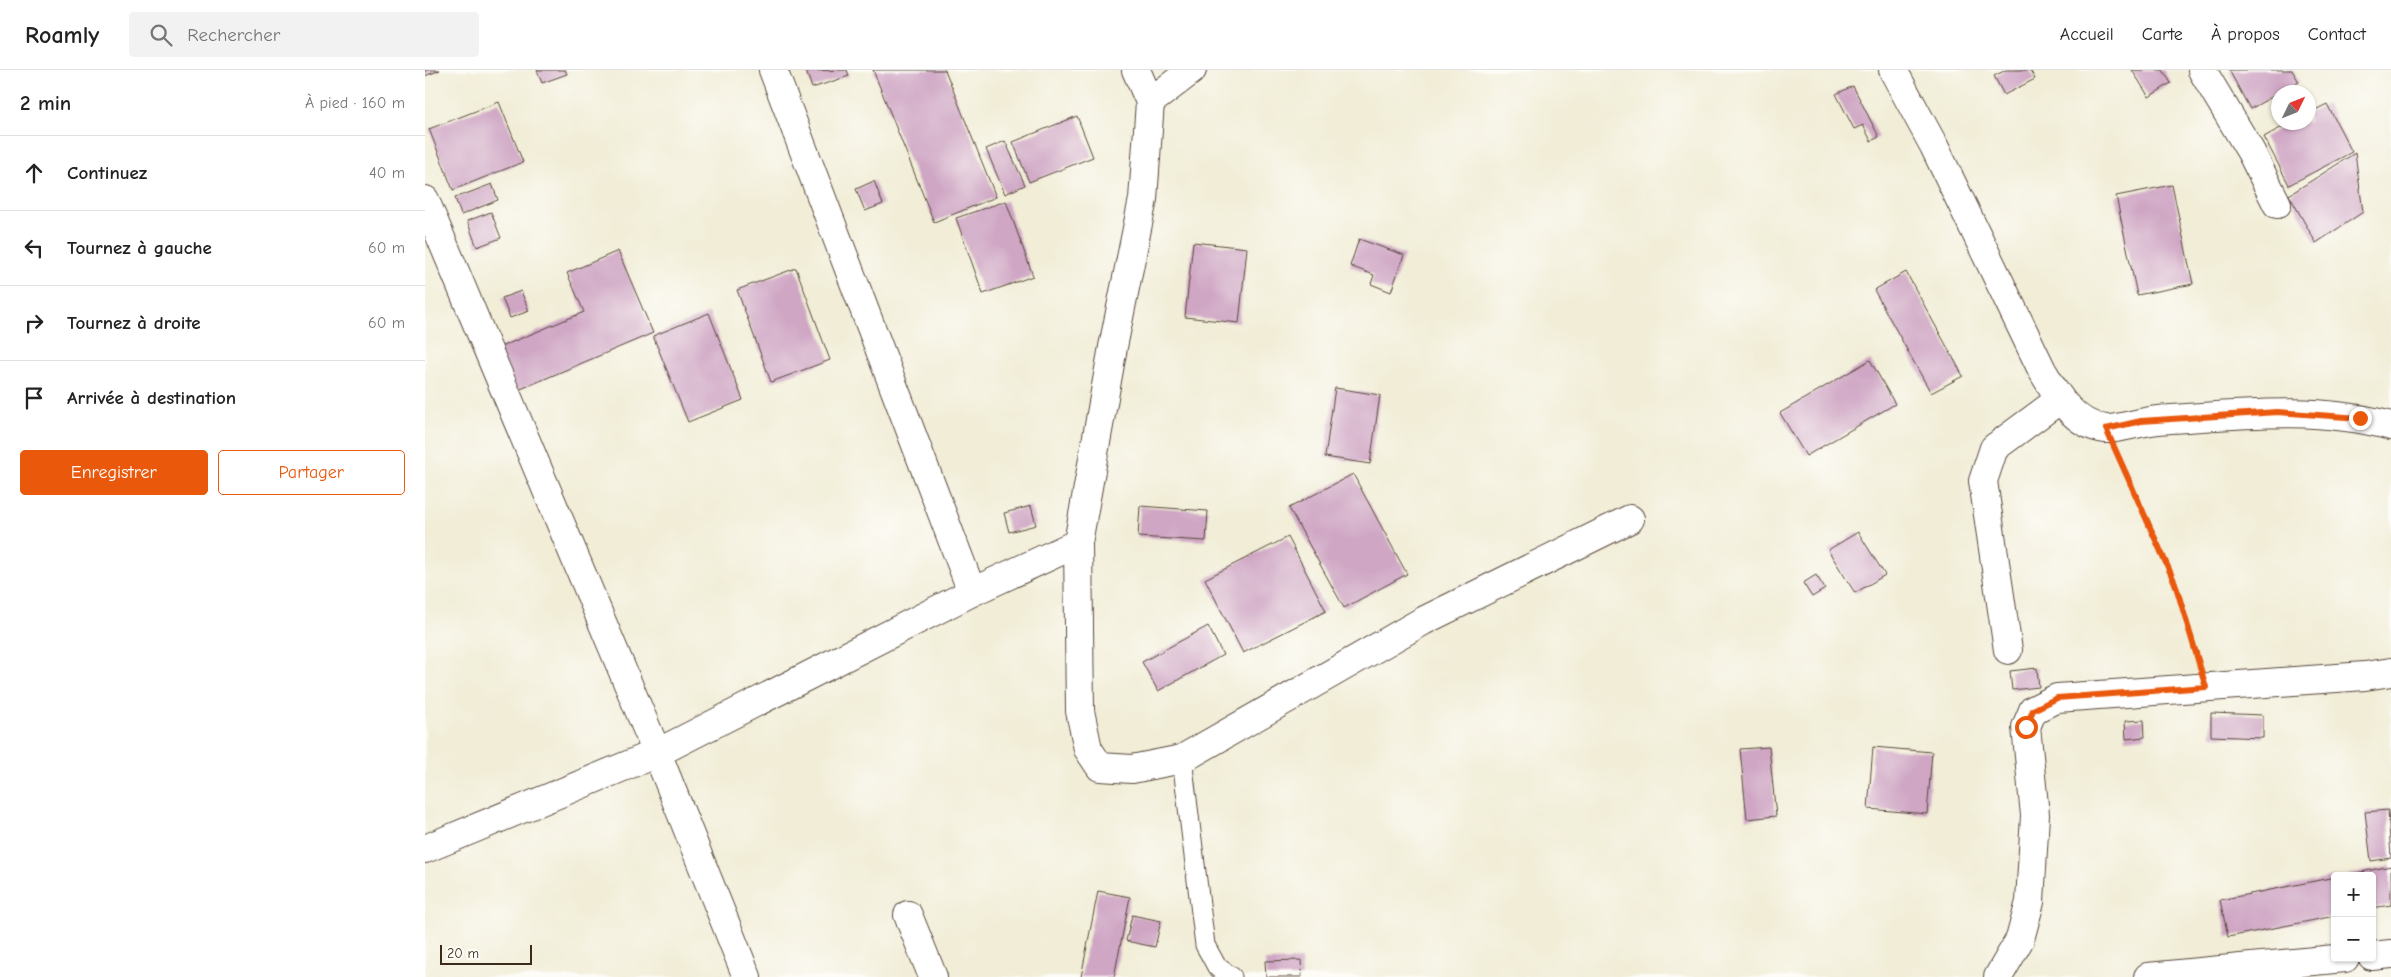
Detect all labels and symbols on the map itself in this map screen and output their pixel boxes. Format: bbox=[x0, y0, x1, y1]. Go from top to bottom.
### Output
north arrow bbox=[2271, 85, 2316, 130]
route end bbox=[2349, 407, 2372, 430]
route start bbox=[2015, 716, 2038, 739]
scale bar bbox=[440, 942, 533, 965]

